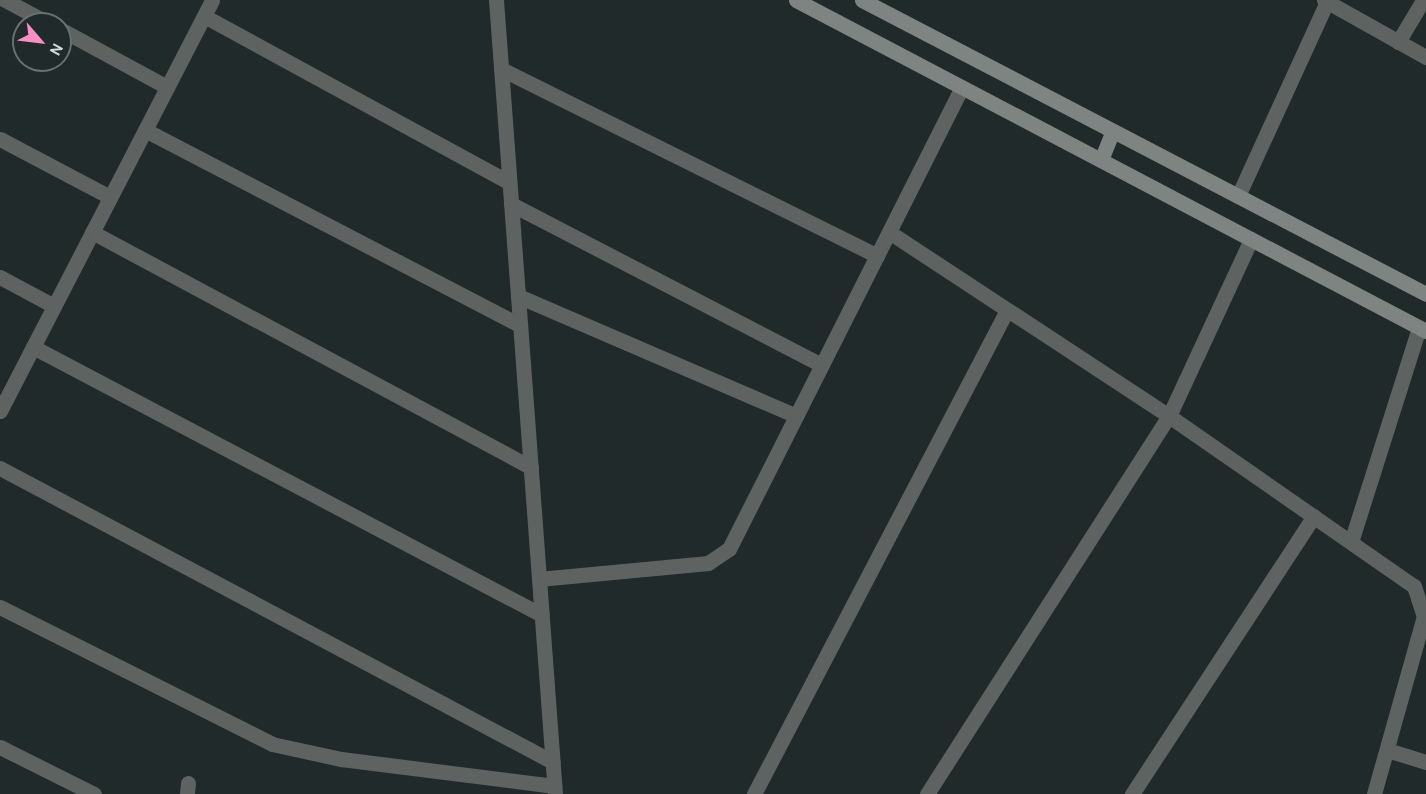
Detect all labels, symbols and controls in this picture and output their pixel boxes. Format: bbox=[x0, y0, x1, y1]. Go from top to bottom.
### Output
north arrow bbox=[12, 12, 72, 72]
text: N bbox=[45, 40, 68, 59]

